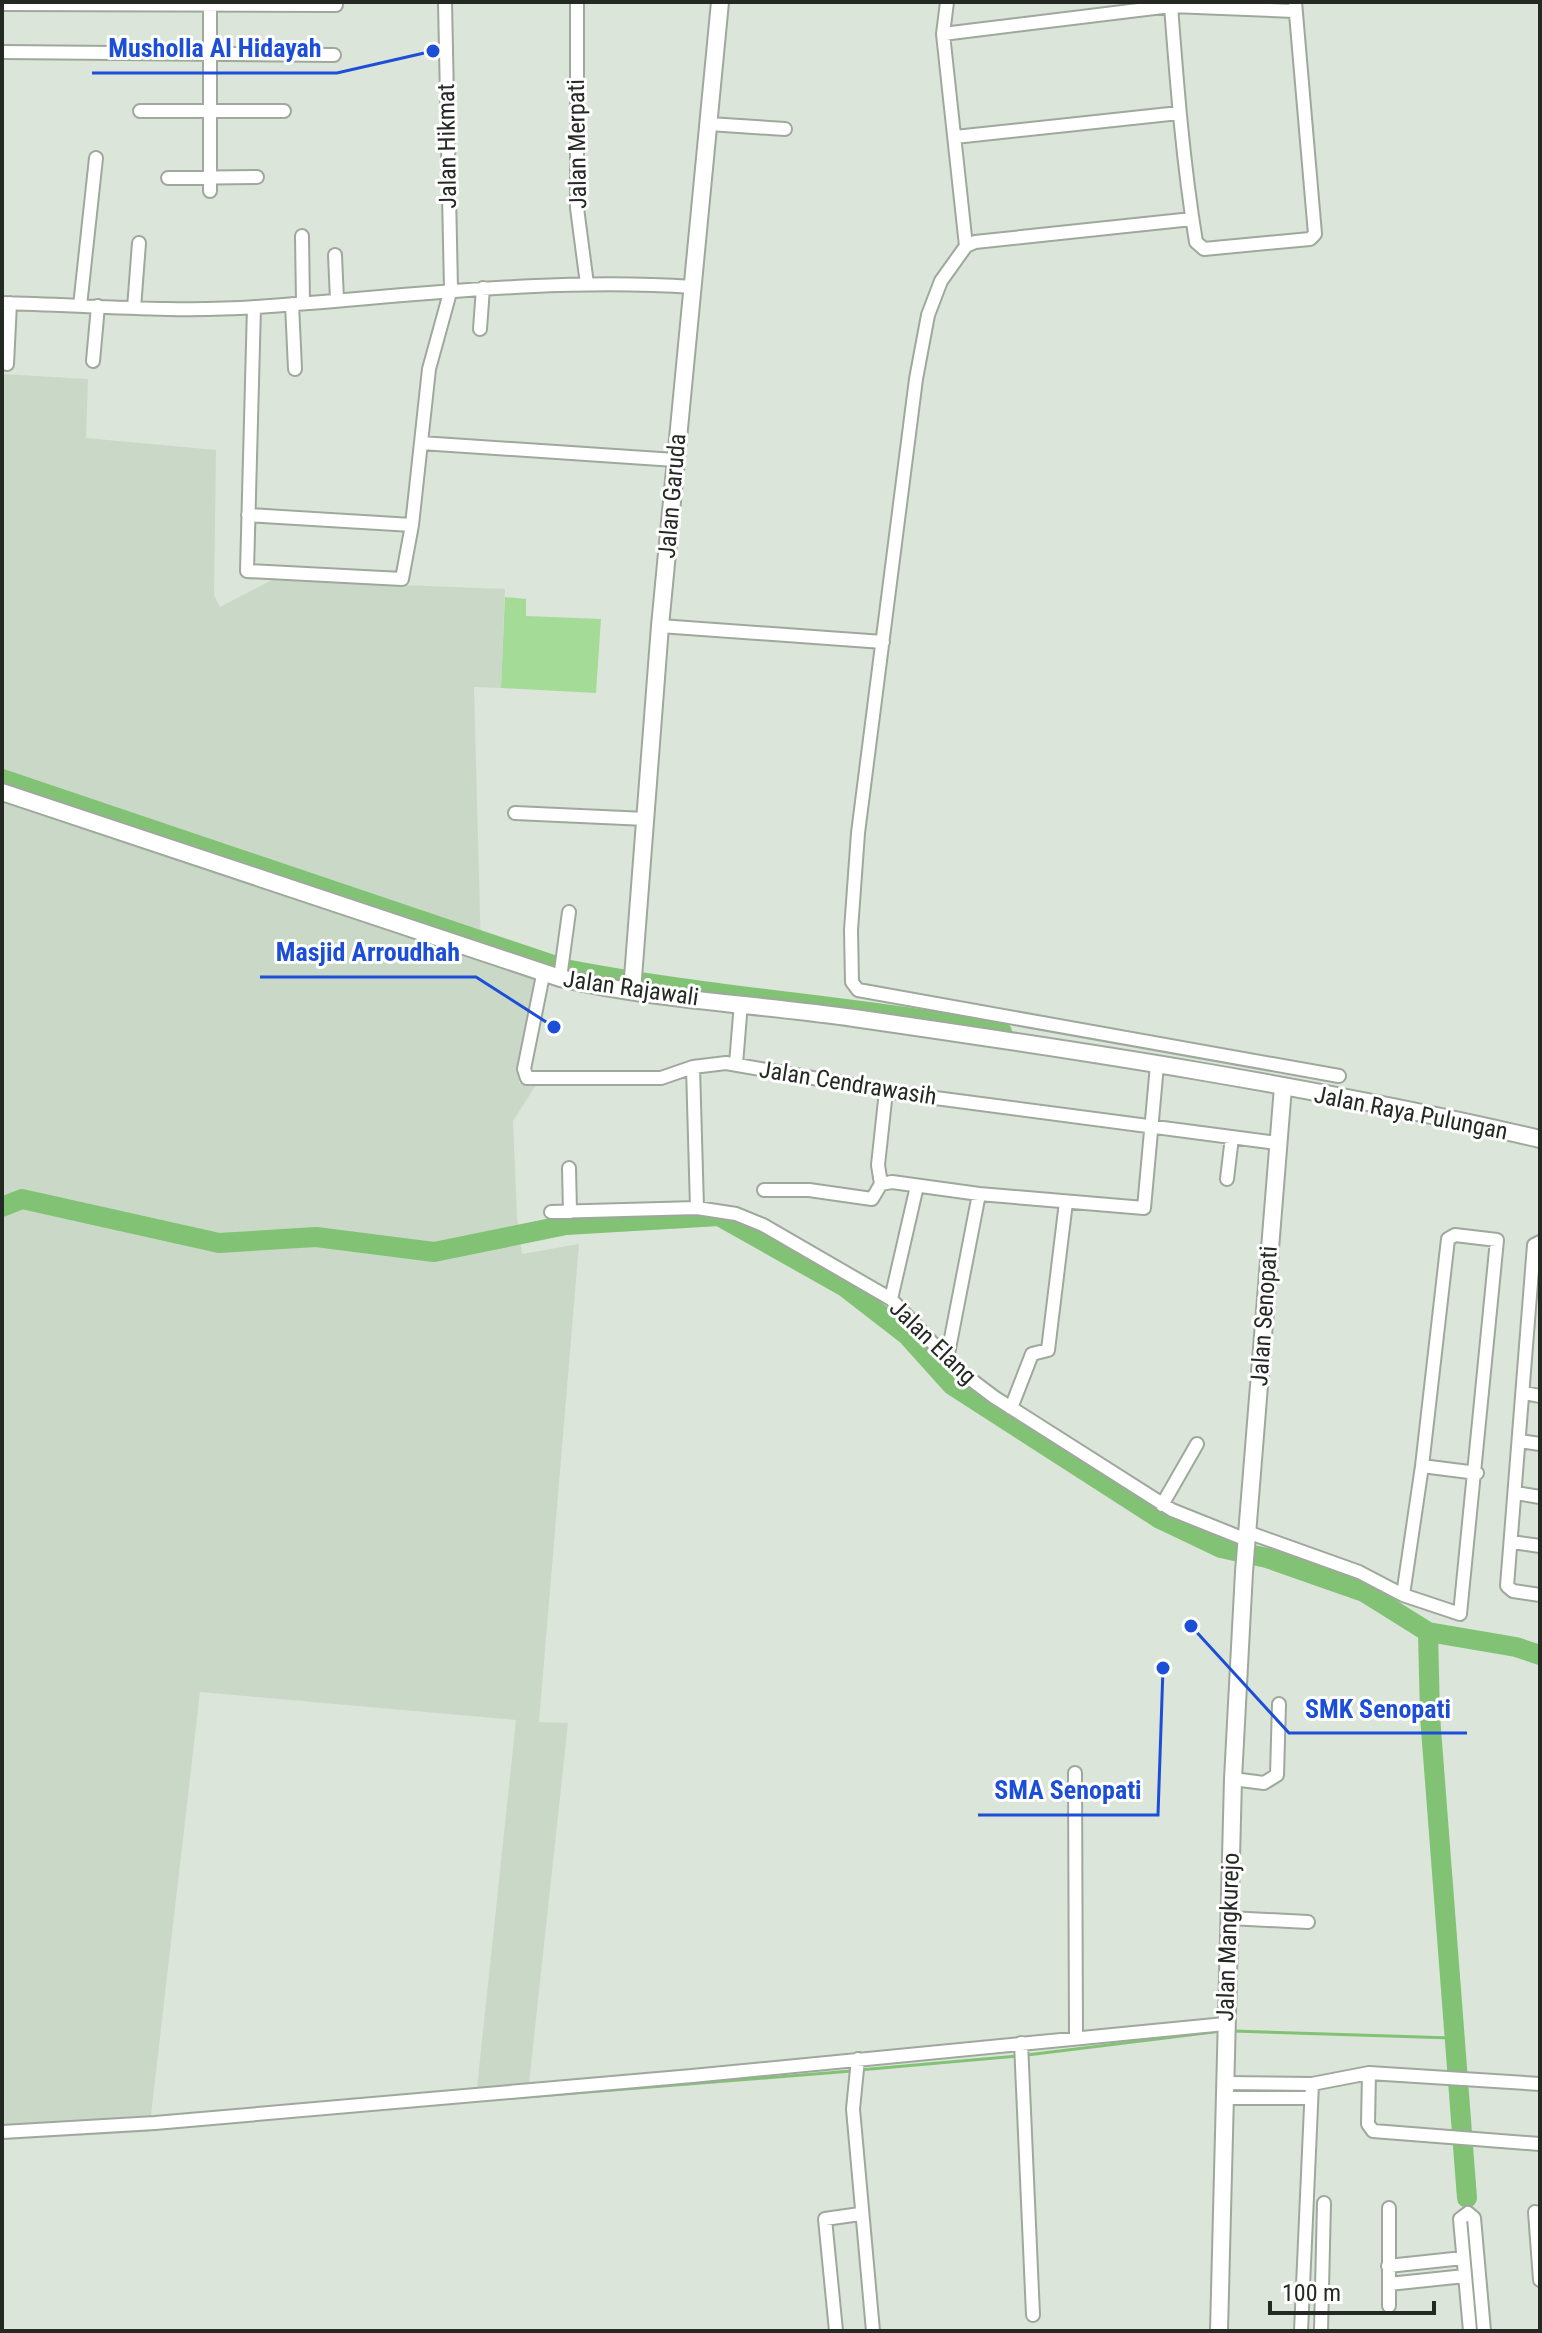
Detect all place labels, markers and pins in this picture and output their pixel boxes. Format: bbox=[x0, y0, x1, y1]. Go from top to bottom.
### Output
callout: Musholla Al Hidayah bbox=[92, 23, 337, 73]
callout: Masjid Arroudhah bbox=[260, 927, 476, 977]
callout: SMK Senopati bbox=[1289, 1683, 1467, 1733]
callout: SMA Senopati bbox=[978, 1765, 1158, 1815]

